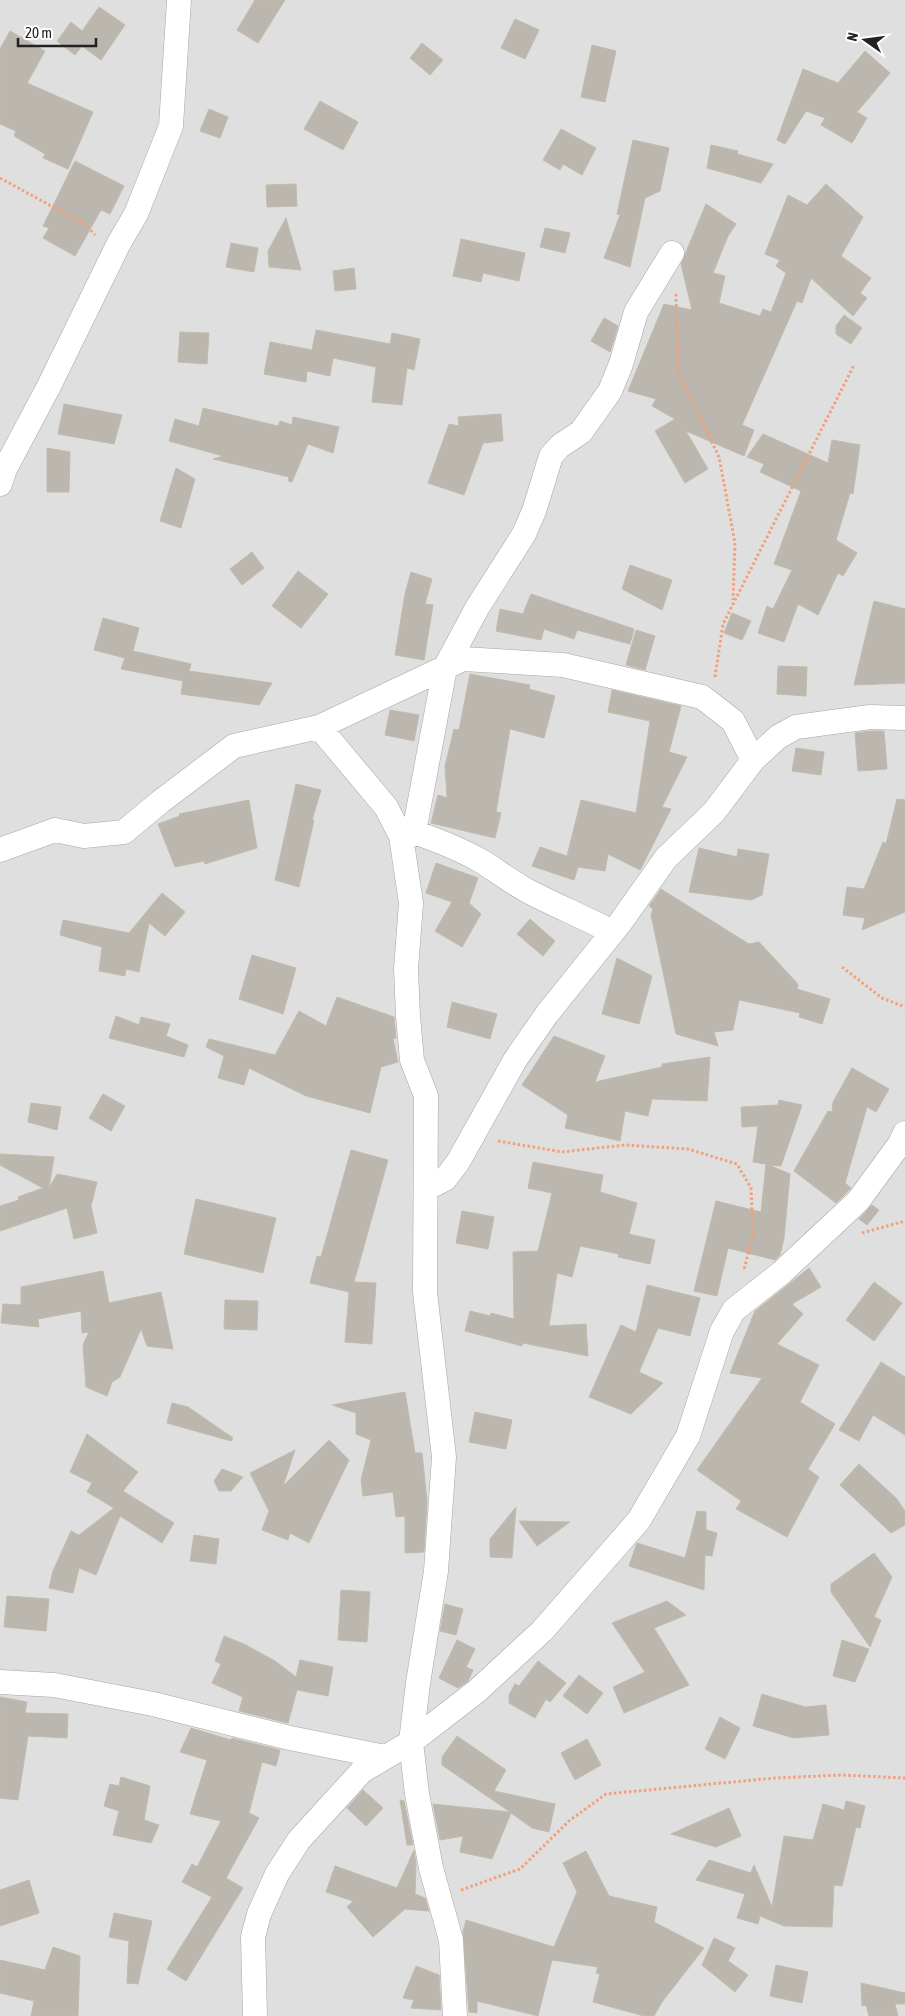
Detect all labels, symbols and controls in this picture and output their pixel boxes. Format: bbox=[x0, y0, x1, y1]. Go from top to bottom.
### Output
scale bar bbox=[18, 15, 95, 47]
north arrow bbox=[840, 15, 890, 65]
text: 20 m bbox=[25, 24, 52, 41]
text: N bbox=[844, 31, 861, 43]

